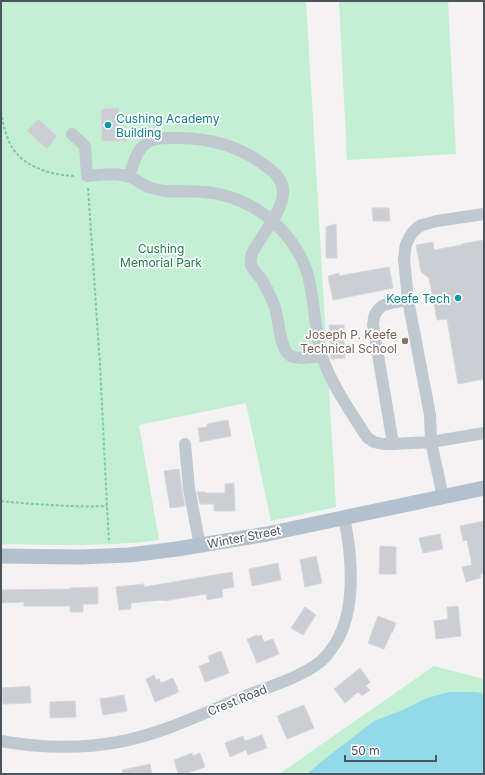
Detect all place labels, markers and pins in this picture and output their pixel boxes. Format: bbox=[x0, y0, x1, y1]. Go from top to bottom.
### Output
place label: Cushing Academy Building bbox=[116, 111, 220, 140]
marker: Cushing Academy Building bbox=[103, 120, 113, 130]
place label: Keefe Tech bbox=[386, 291, 450, 306]
marker: Keefe Tech bbox=[453, 293, 463, 303]
place label: Joseph P. Keefe Technical School bbox=[300, 327, 397, 356]
marker: Joseph P. Keefe Technical School bbox=[400, 336, 410, 346]

